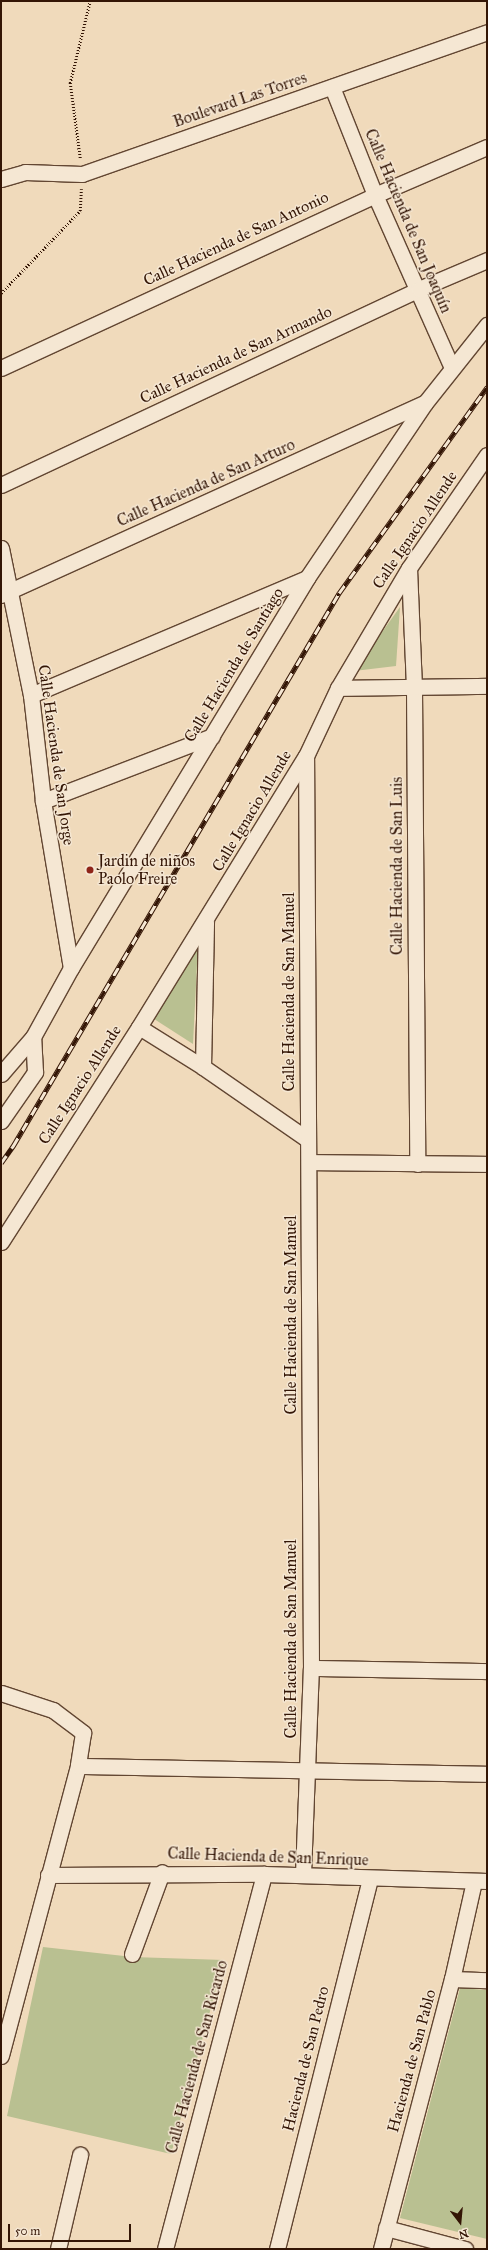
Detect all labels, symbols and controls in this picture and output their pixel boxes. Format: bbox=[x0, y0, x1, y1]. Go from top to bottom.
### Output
street label: Boulevard Las Torres bbox=[171, 68, 309, 132]
street label: Calle Hacienda de San Joaquín bbox=[360, 126, 456, 316]
street label: Calle Hacienda de San Antonio bbox=[140, 188, 332, 290]
street label: Calle Hacienda de San Armando bbox=[137, 302, 335, 408]
street label: Calle Hacienda de San Arturo bbox=[114, 435, 298, 531]
street label: Calle Ignacio Allende bbox=[368, 467, 462, 593]
street label: Calle Hacienda de Santiago bbox=[180, 584, 288, 746]
street label: Calle Hacienda de San Jorge bbox=[34, 663, 78, 847]
street label: Calle Ignacio Allende bbox=[208, 747, 296, 875]
street label: Calle Hacienda de San Luis bbox=[387, 777, 407, 955]
place label: Jardin de niños Paolo Freire bbox=[98, 851, 195, 889]
marker: Jardin de niños Paolo Freire bbox=[85, 865, 95, 875]
street label: Calle Hacienda de San Manuel bbox=[279, 892, 299, 1092]
street label: Calle Ignacio Allende bbox=[34, 1022, 126, 1148]
street label: Calle Hacienda de San Manuel bbox=[281, 1215, 301, 1415]
street label: Calle Hacienda de San Manuel bbox=[281, 1539, 301, 1739]
street label: Calle Hacienda de San Enrique bbox=[167, 1844, 369, 1870]
street label: Calle Hacienda de San Ricardo bbox=[162, 1958, 232, 2156]
street label: Hacienda de San Pedro bbox=[279, 1984, 333, 2134]
street label: Hacienda de San Pablo bbox=[384, 1987, 440, 2135]
north arrow bbox=[440, 2202, 480, 2242]
scale bar bbox=[10, 2216, 133, 2242]
text: 50 m bbox=[15, 2224, 40, 2238]
text: N bbox=[457, 2226, 470, 2242]

